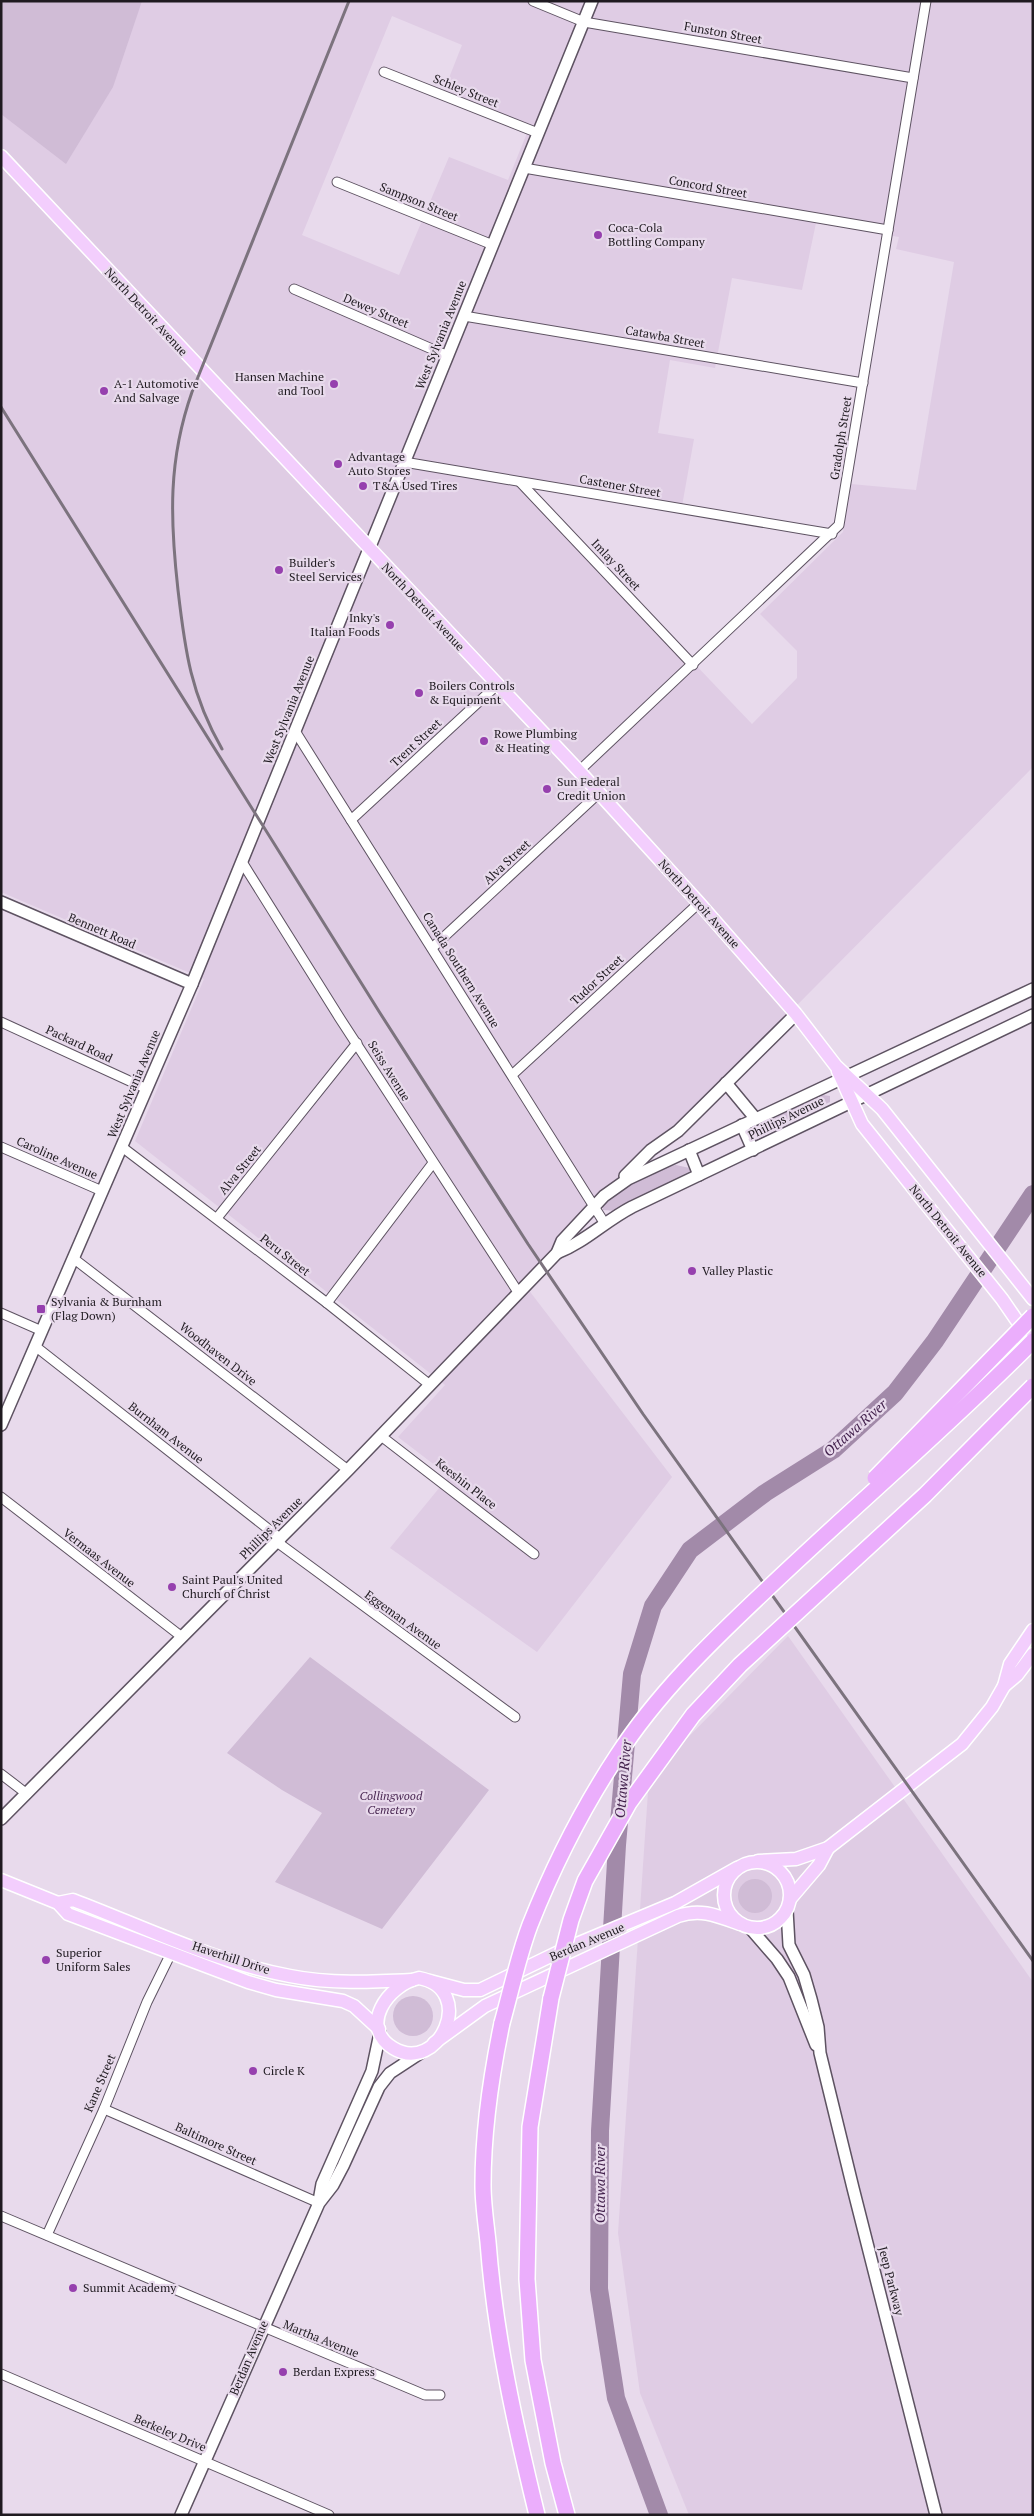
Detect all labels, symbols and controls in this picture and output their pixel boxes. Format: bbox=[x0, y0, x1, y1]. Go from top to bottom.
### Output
street label: Funston Street bbox=[683, 18, 764, 47]
street label: Schley Street bbox=[431, 71, 502, 111]
street label: Concord Street bbox=[668, 172, 749, 201]
street label: Sampson Street bbox=[378, 179, 461, 224]
place label: Coca-Cola Bottling Company bbox=[608, 220, 706, 249]
marker: Coca-Cola Bottling Company bbox=[592, 229, 604, 241]
street label: North Detroit Avenue bbox=[102, 265, 191, 359]
street label: West Sylvania Avenue bbox=[412, 278, 469, 391]
street label: Dewey Street bbox=[341, 290, 412, 331]
street label: Catawba Street bbox=[624, 322, 707, 351]
place label: Hansen Machine and Tool bbox=[235, 369, 324, 398]
place label: A-1 Automotive And Salvage bbox=[114, 376, 199, 405]
marker: Hansen Machine and Tool bbox=[328, 378, 340, 390]
marker: A-1 Automotive And Salvage bbox=[98, 385, 110, 397]
street label: Gradolph Street bbox=[826, 394, 855, 481]
place label: Advantage Auto Stores bbox=[348, 449, 410, 478]
marker: Advantage Auto Stores bbox=[332, 458, 344, 470]
street label: Castener Street bbox=[578, 471, 662, 500]
place label: T&A Used Tires bbox=[373, 478, 458, 493]
marker: T&A Used Tires bbox=[357, 480, 369, 492]
street label: Imlay Street bbox=[589, 536, 644, 594]
place label: Builder's Steel Services bbox=[289, 555, 362, 584]
street label: North Detroit Avenue bbox=[379, 560, 468, 654]
marker: Builder's Steel Services bbox=[273, 564, 285, 576]
place label: Inky's Italian Foods bbox=[310, 610, 380, 639]
marker: Inky's Italian Foods bbox=[384, 619, 396, 631]
street label: West Sylvania Avenue bbox=[260, 653, 317, 766]
place label: Boilers Controls & Equipment bbox=[429, 678, 515, 707]
marker: Boilers Controls & Equipment bbox=[413, 687, 425, 699]
street label: Trent Street bbox=[387, 715, 445, 770]
place label: Rowe Plumbing & Heating bbox=[494, 726, 578, 755]
marker: Rowe Plumbing & Heating bbox=[478, 735, 490, 747]
place label: Sun Federal Credit Union bbox=[557, 774, 626, 803]
marker: Sun Federal Credit Union bbox=[541, 783, 553, 795]
street label: Alva Street bbox=[480, 836, 534, 887]
street label: North Detroit Avenue bbox=[655, 856, 743, 951]
street label: Canada Southern Avenue bbox=[420, 909, 503, 1030]
street label: Bennett Road bbox=[66, 910, 139, 952]
street label: Tudor Street bbox=[567, 951, 627, 1008]
street label: Packard Road bbox=[43, 1022, 115, 1066]
street label: West Sylvania Avenue bbox=[104, 1027, 163, 1140]
street label: Seiss Avenue bbox=[365, 1038, 414, 1104]
street label: Phillips Avenue bbox=[745, 1093, 826, 1142]
street label: Caroline Avenue bbox=[14, 1133, 100, 1182]
street label: Alva Street bbox=[215, 1142, 264, 1197]
street label: North Detroit Avenue bbox=[906, 1181, 990, 1280]
street label: Peru Street bbox=[257, 1230, 314, 1279]
place label: Valley Plastic bbox=[702, 1263, 773, 1278]
marker: Valley Plastic bbox=[686, 1265, 698, 1277]
place label: Sylvania & Burnham (Flag Down) bbox=[51, 1294, 162, 1323]
marker: Sylvania & Burnham (Flag Down) bbox=[35, 1303, 47, 1315]
street label: Woodhaven Drive bbox=[177, 1319, 260, 1388]
water label: Ottawa River bbox=[819, 1394, 891, 1461]
street label: Burnham Avenue bbox=[126, 1399, 207, 1467]
street label: Keeshin Place bbox=[433, 1455, 500, 1512]
street label: Phillips Avenue bbox=[236, 1493, 305, 1562]
street label: Vermaas Avenue bbox=[60, 1525, 138, 1590]
place label: Saint Paul's United Church of Christ bbox=[182, 1572, 283, 1601]
marker: Saint Paul's United Church of Christ bbox=[166, 1581, 178, 1593]
street label: Eggeman Avenue bbox=[362, 1587, 445, 1652]
water label: Ottawa River bbox=[610, 1738, 635, 1819]
park label: Collingwood Cemetery bbox=[360, 1788, 423, 1817]
street label: Berdan Avenue bbox=[547, 1919, 626, 1964]
street label: Haverhill Drive bbox=[190, 1938, 272, 1977]
place label: Superior Uniform Sales bbox=[56, 1945, 131, 1974]
marker: Superior Uniform Sales bbox=[40, 1954, 52, 1966]
street label: Kane Street bbox=[81, 2051, 119, 2114]
place label: Circle K bbox=[263, 2063, 305, 2078]
marker: Circle K bbox=[247, 2065, 259, 2077]
street label: Baltimore Street bbox=[173, 2119, 260, 2168]
water label: Ottawa River bbox=[590, 2144, 609, 2223]
street label: Jeep Parkway bbox=[876, 2245, 908, 2318]
place label: Summit Academy bbox=[83, 2280, 177, 2295]
marker: Summit Academy bbox=[67, 2282, 79, 2294]
street label: Martha Avenue bbox=[281, 2316, 361, 2361]
street label: Berdan Avenue bbox=[226, 2318, 271, 2397]
place label: Berdan Express bbox=[293, 2364, 375, 2379]
marker: Berdan Express bbox=[277, 2366, 289, 2378]
street label: Berkeley Drive bbox=[132, 2411, 209, 2455]

